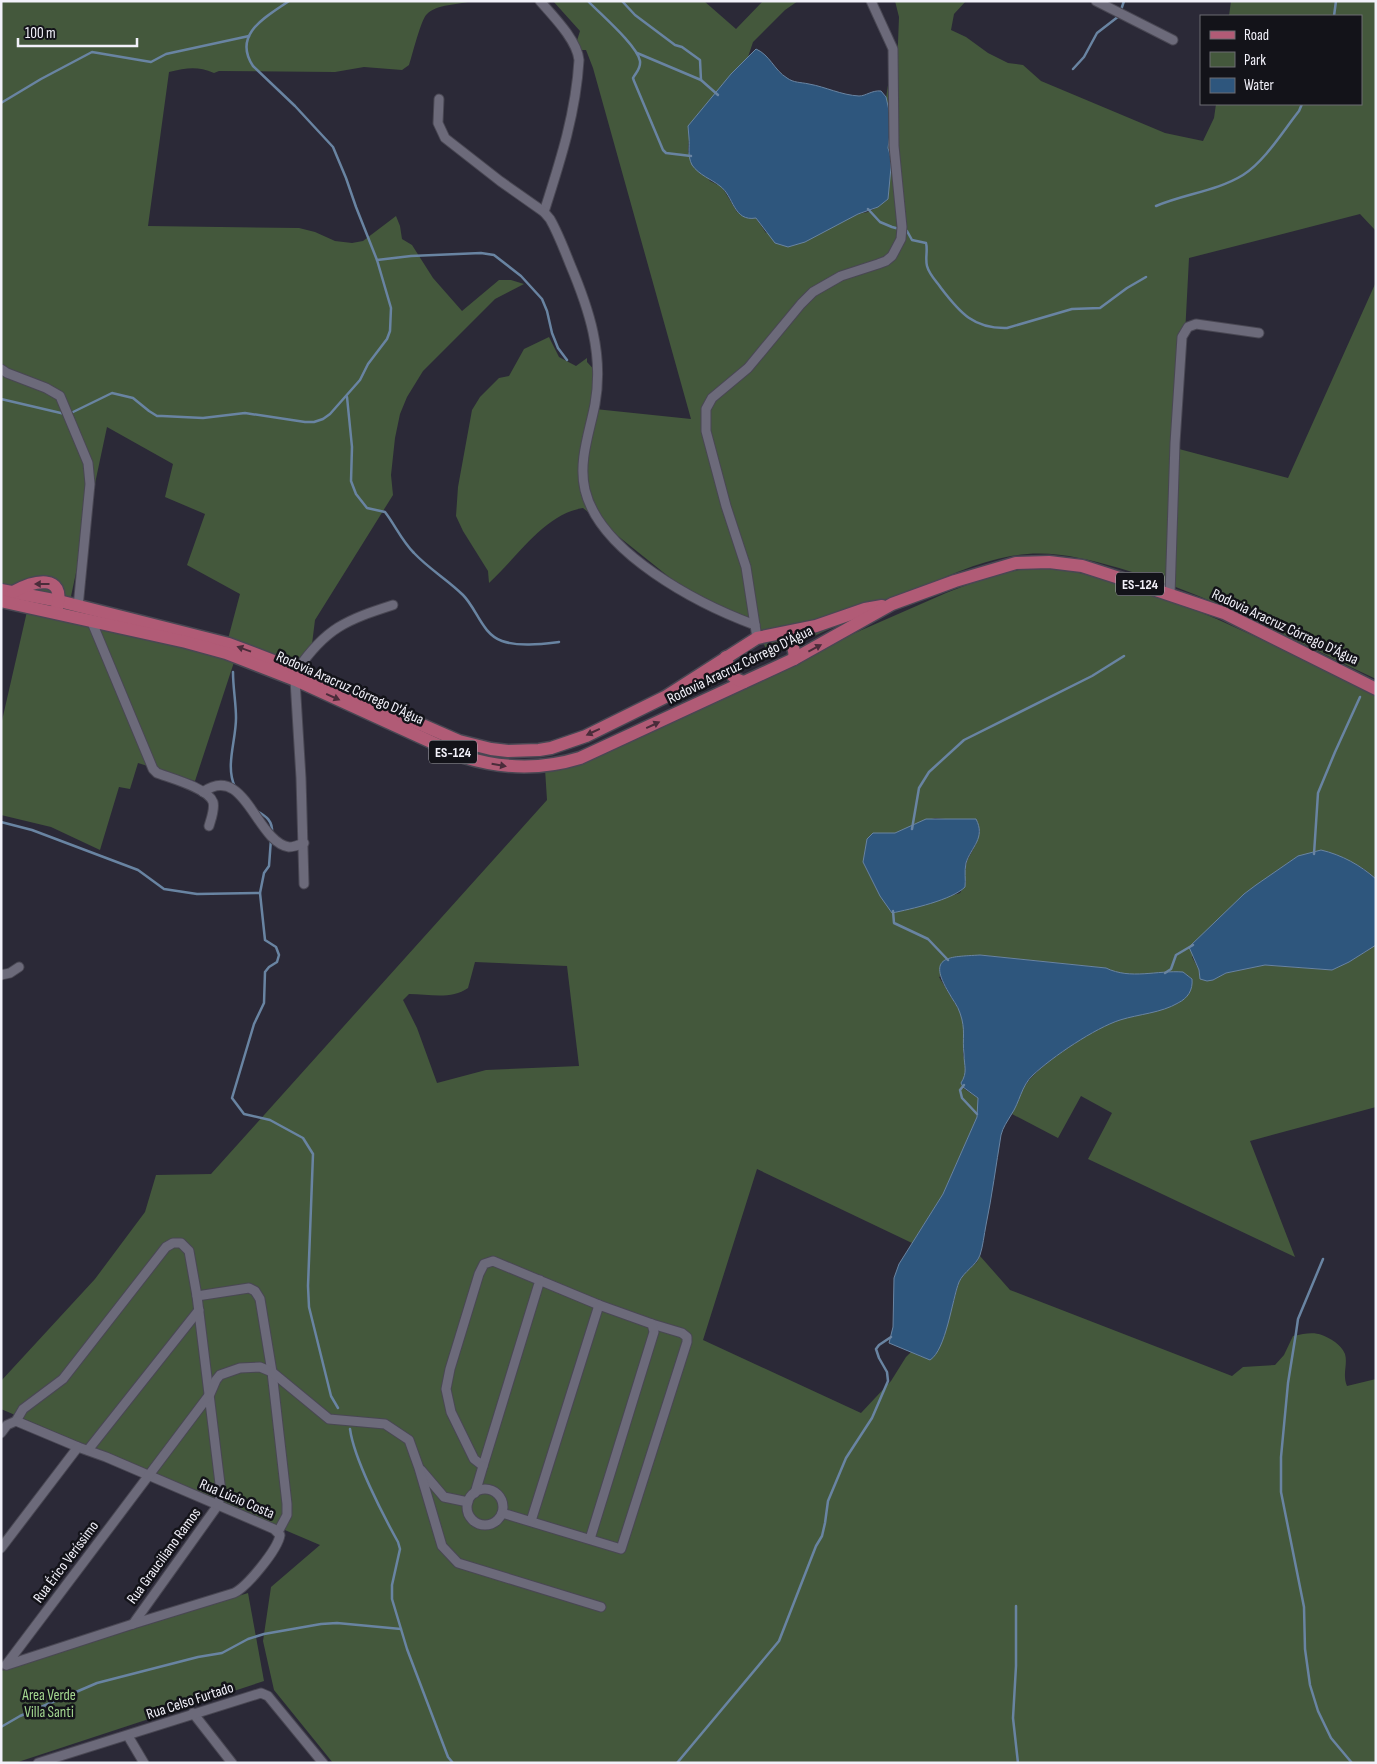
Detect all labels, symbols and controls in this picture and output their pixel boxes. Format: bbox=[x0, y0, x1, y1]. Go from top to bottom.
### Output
scale bar bbox=[18, 15, 136, 47]
legend bbox=[1200, 15, 1362, 105]
text: 100 m bbox=[25, 24, 56, 43]
text: Road bbox=[1244, 26, 1269, 45]
text: Park bbox=[1244, 51, 1266, 70]
text: Water bbox=[1244, 76, 1275, 95]
road number: ES-124 bbox=[1116, 572, 1164, 596]
one-way arrow bbox=[34, 580, 50, 588]
street label: Rodovia Aracruz Córrego D'Água bbox=[1209, 585, 1362, 669]
street label: Rodovia Aracruz Córrego D'Água bbox=[664, 621, 816, 709]
one-way arrow bbox=[808, 644, 823, 652]
one-way arrow bbox=[236, 645, 251, 653]
street label: Rodovia Aracruz Córrego D'Água bbox=[273, 647, 427, 729]
one-way arrow bbox=[325, 693, 340, 702]
one-way arrow bbox=[646, 721, 660, 729]
one-way arrow bbox=[586, 729, 600, 737]
road number: ES-124 bbox=[429, 740, 477, 764]
one-way arrow bbox=[491, 761, 506, 769]
street label: Rua Lúcio Costa bbox=[197, 1475, 278, 1523]
street label: Rua Grauciliano Ramos bbox=[123, 1504, 205, 1608]
street label: Rua Érico Veríssimo bbox=[29, 1517, 103, 1607]
street label: Rua Celso Furtado bbox=[144, 1678, 236, 1724]
park label: Area Verde Villa Santi bbox=[21, 1686, 76, 1722]

